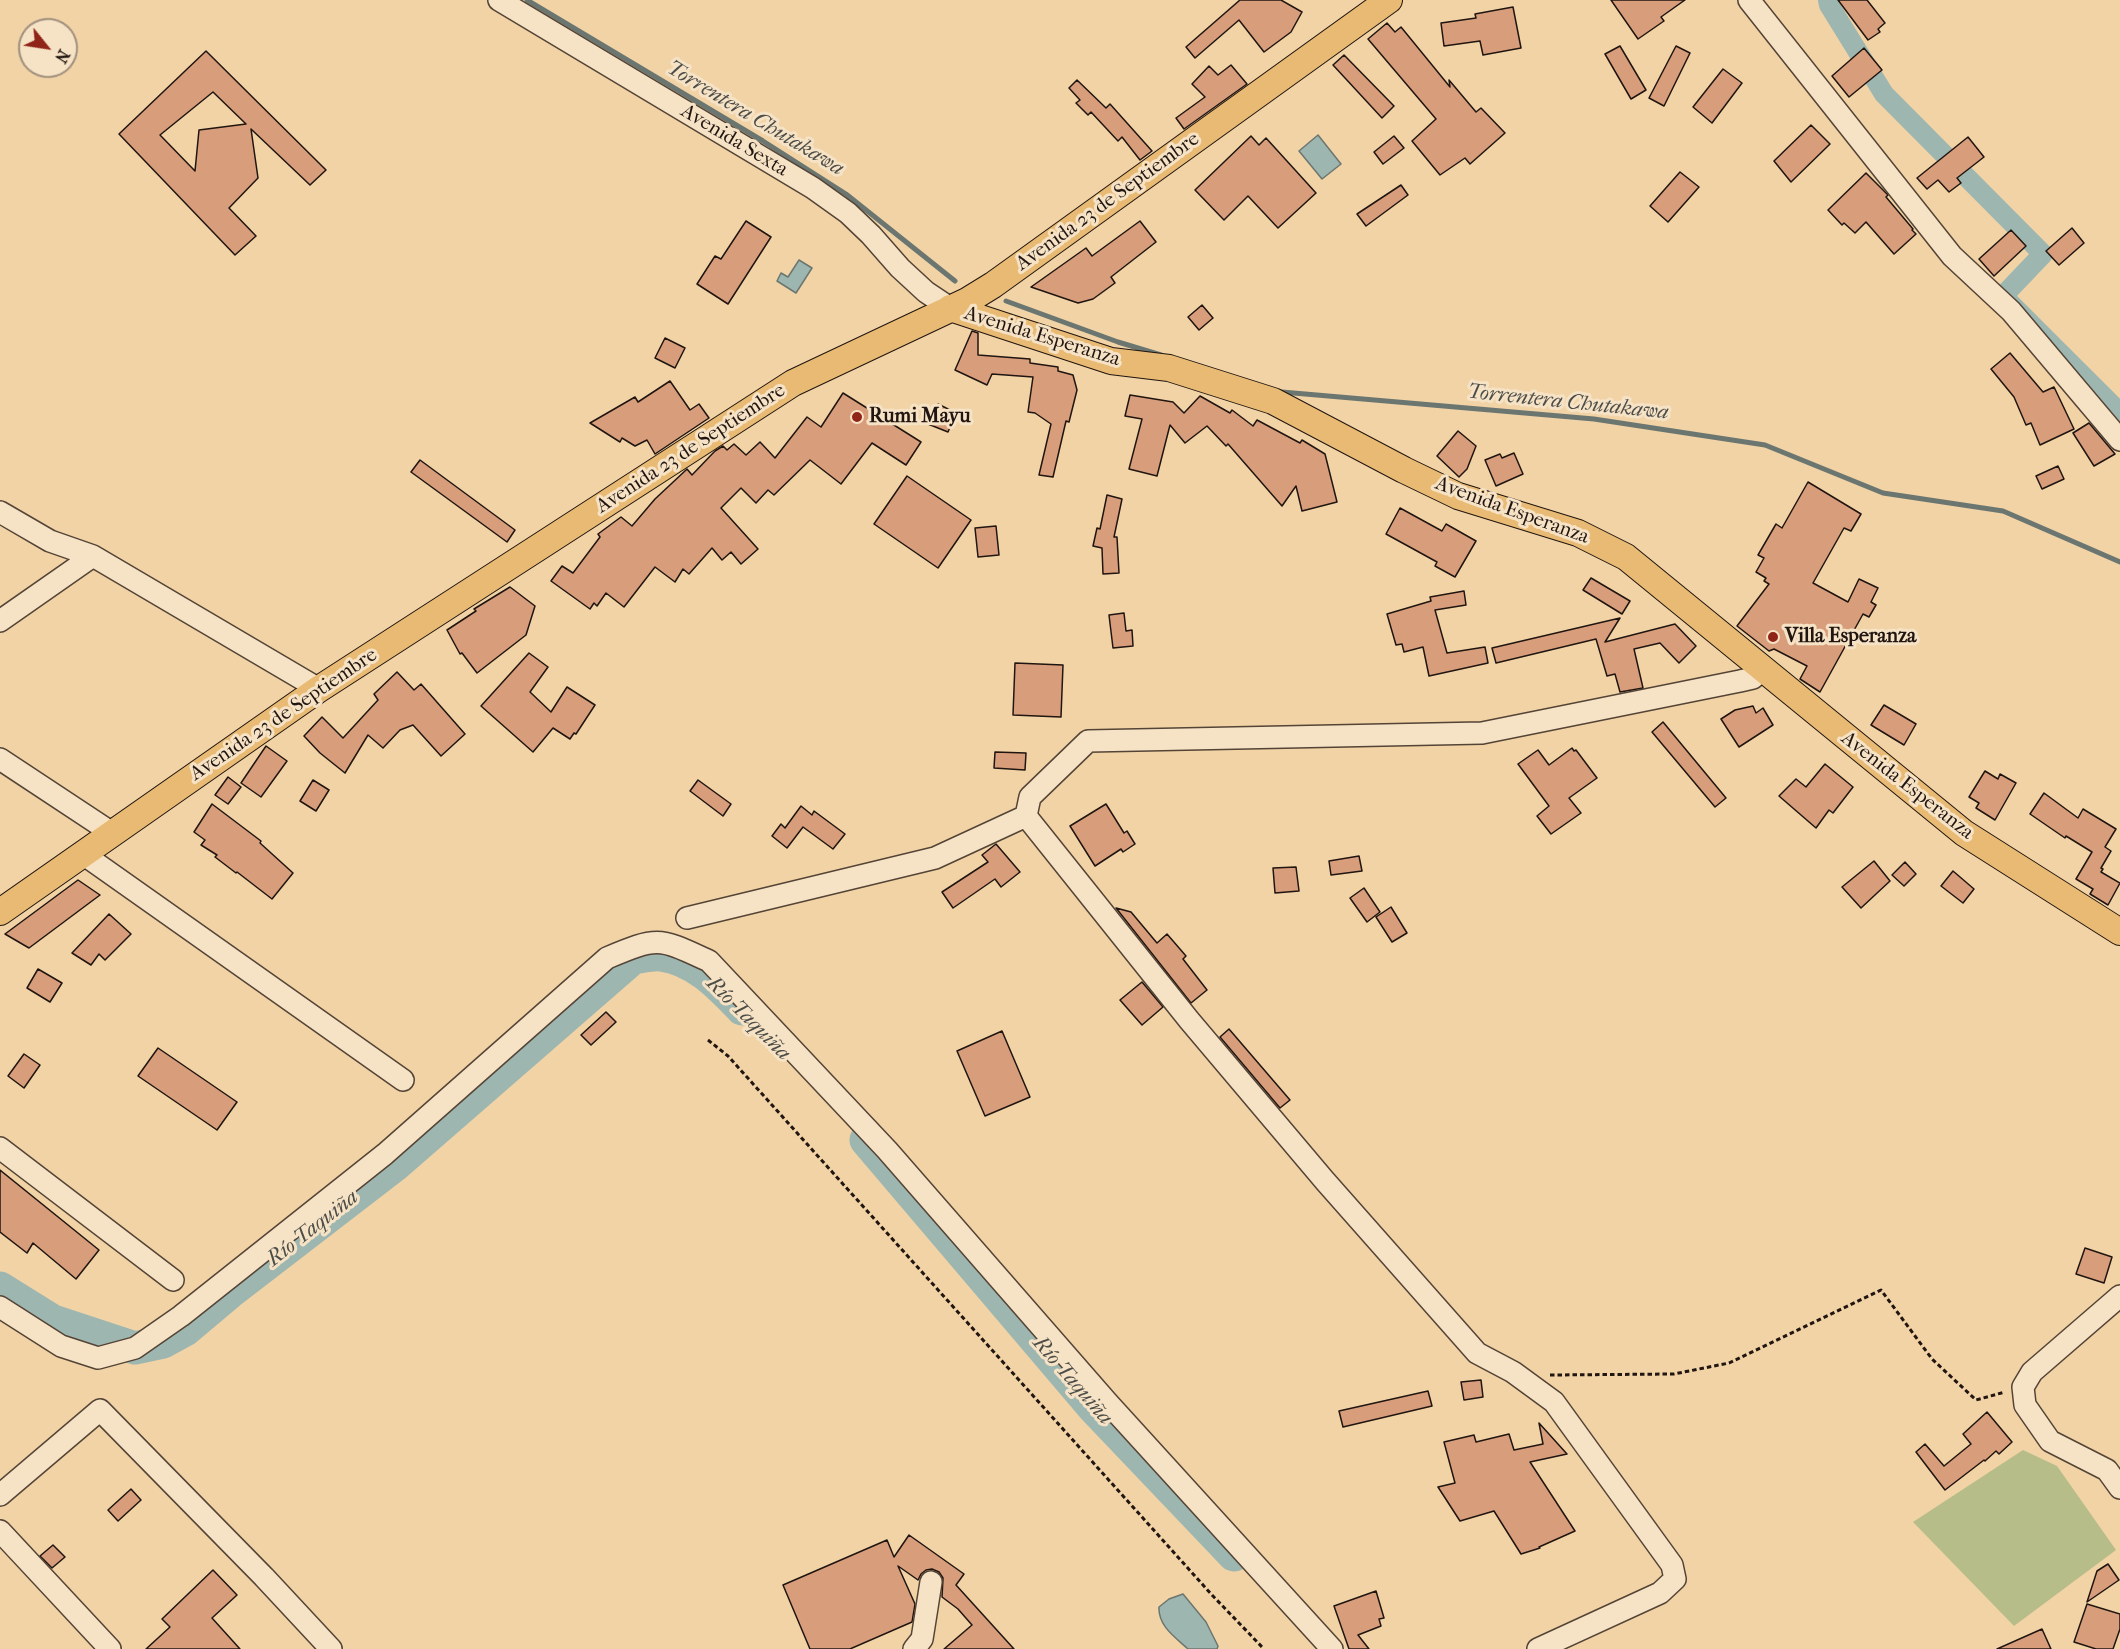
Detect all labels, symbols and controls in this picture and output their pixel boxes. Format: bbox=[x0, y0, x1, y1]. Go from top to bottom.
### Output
north arrow bbox=[18, 18, 78, 78]
text: N bbox=[51, 46, 74, 66]
water label: Torrentera Chutakawa bbox=[662, 56, 848, 182]
street label: Avenida Sexta bbox=[676, 100, 792, 182]
street label: Avenida 23 de Septiembre bbox=[1012, 127, 1204, 277]
street label: Avenida Esperanza bbox=[961, 302, 1123, 372]
street label: Avenida 23 de Septiembre bbox=[592, 379, 790, 519]
water label: Torrentera Chutakawa bbox=[1466, 380, 1670, 426]
place label: Rumi Mayu bbox=[869, 405, 971, 429]
marker: Rumi Mayu bbox=[850, 410, 864, 424]
street label: Avenida Esperanza bbox=[1432, 472, 1592, 550]
place label: Villa Esperanza bbox=[1785, 625, 1916, 649]
marker: Villa Esperanza bbox=[1766, 630, 1780, 644]
street label: Avenida 23 de Septiembre bbox=[186, 643, 382, 787]
street label: Avenida Esperanza bbox=[1836, 727, 1978, 845]
water label: Río Taquiña bbox=[701, 972, 795, 1066]
water label: Río Taquiña bbox=[262, 1186, 364, 1272]
water label: Río Taquiña bbox=[1027, 1332, 1117, 1430]

